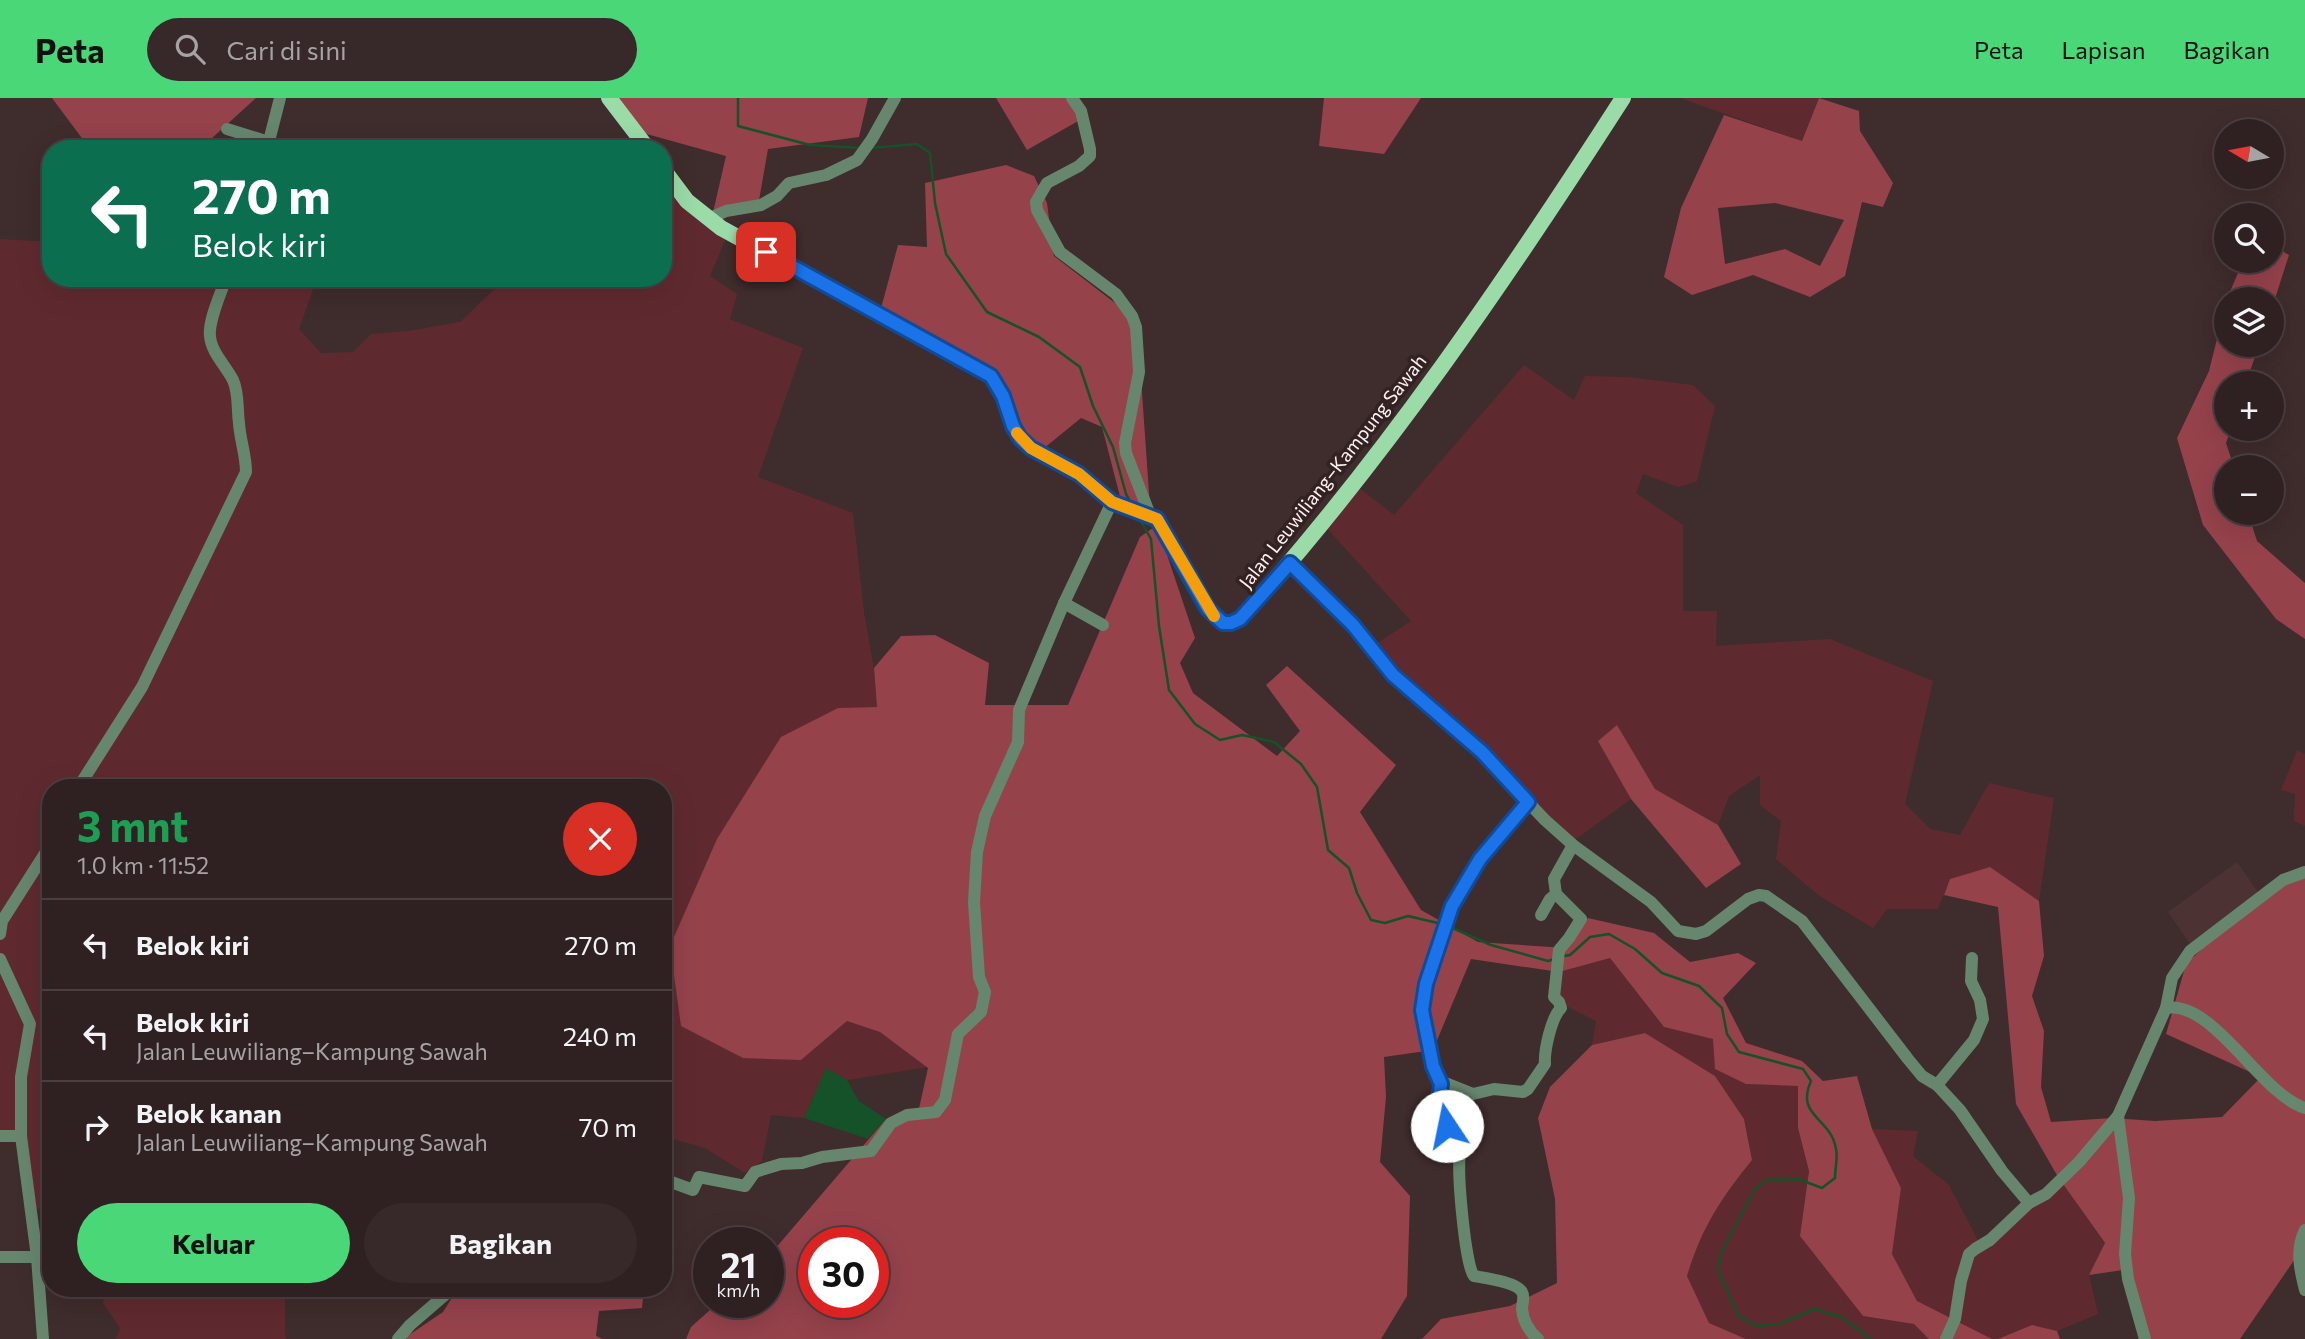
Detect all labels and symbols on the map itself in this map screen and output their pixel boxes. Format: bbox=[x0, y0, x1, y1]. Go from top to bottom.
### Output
north arrow bbox=[2214, 119, 2284, 189]
pin bbox=[736, 222, 796, 282]
street label: Jalan Leuwiliang–Kampung Sawah bbox=[1233, 349, 1431, 593]
position arrow bbox=[1410, 1089, 1484, 1163]
speed limit sign: 30 bbox=[798, 1227, 889, 1318]

